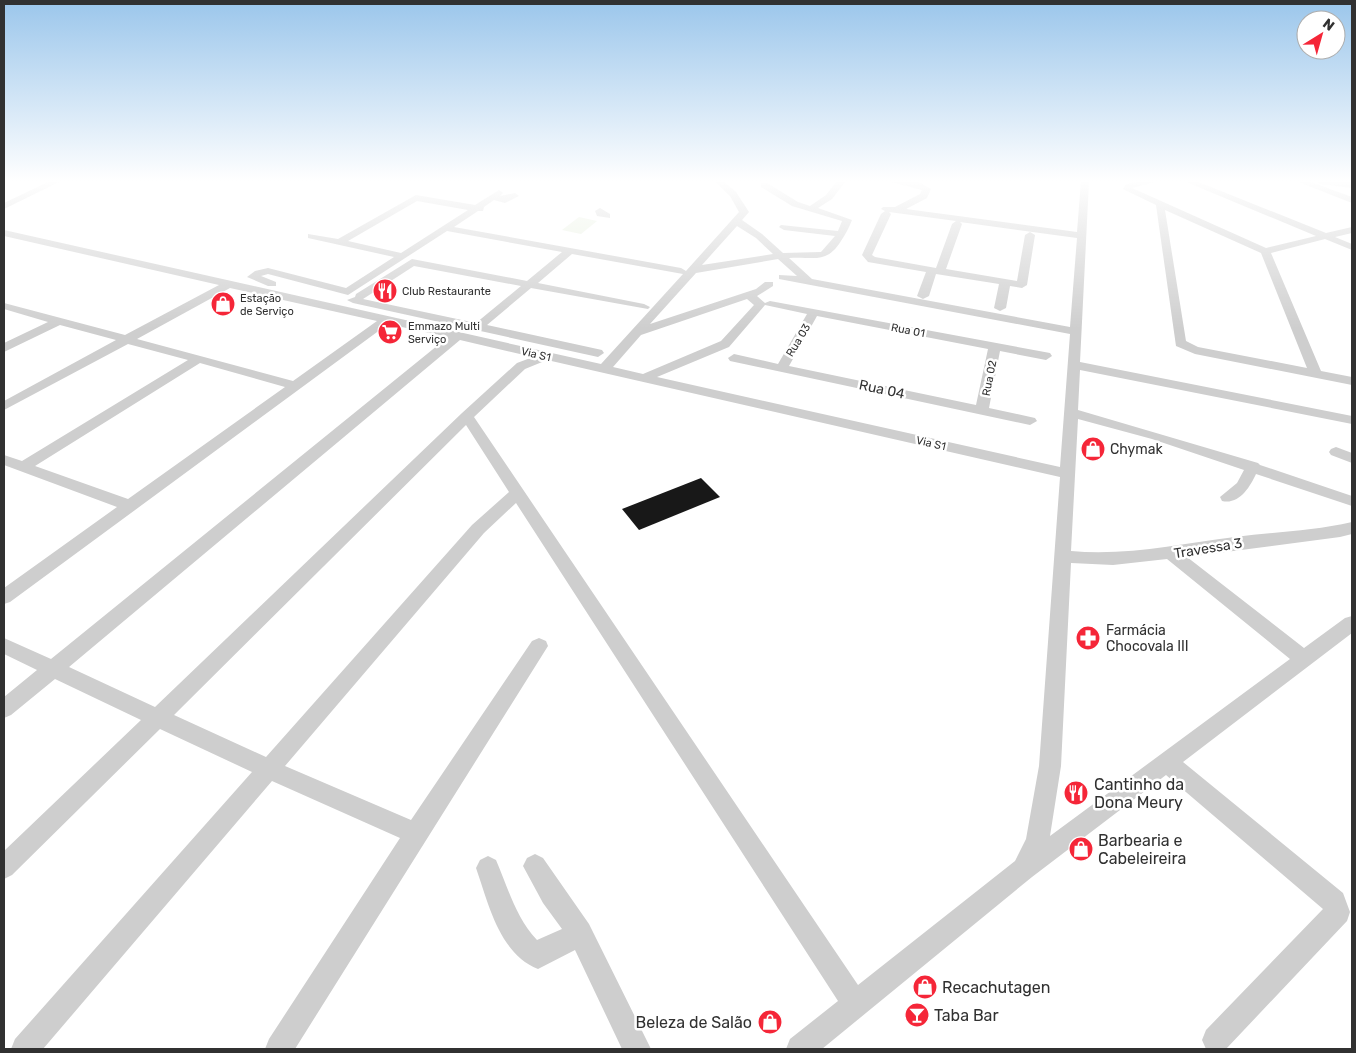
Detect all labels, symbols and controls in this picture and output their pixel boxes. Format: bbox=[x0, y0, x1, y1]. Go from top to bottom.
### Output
north arrow bbox=[1296, 10, 1346, 60]
text: N bbox=[1319, 15, 1338, 35]
restaurant icon: Club Restaurante bbox=[372, 278, 398, 304]
place label: Club Restaurante bbox=[402, 285, 491, 298]
shop icon: Estação de Serviço bbox=[210, 291, 236, 317]
place label: Estação de Serviço bbox=[240, 292, 294, 318]
supermarket icon: Emmazo Multi Serviço bbox=[377, 319, 403, 345]
place label: Emmazo Multi Serviço bbox=[408, 320, 480, 346]
street label: Rua 03 bbox=[784, 321, 814, 359]
street label: Rua 01 bbox=[890, 321, 926, 340]
street label: Via S1 bbox=[520, 345, 552, 364]
street label: Rua 02 bbox=[980, 359, 999, 397]
street label: Rua 04 bbox=[857, 376, 907, 403]
street label: Via S1 bbox=[915, 434, 947, 453]
shop icon: Chymak bbox=[1080, 436, 1106, 462]
place label: Chymak bbox=[1110, 441, 1164, 458]
street label: Travessa 3 bbox=[1173, 535, 1243, 562]
place label: Farmácia Chocovala III bbox=[1106, 622, 1189, 655]
pharmacy icon: Farmácia Chocovala III bbox=[1075, 625, 1101, 651]
place label: Cantinho da Dona Meury bbox=[1094, 775, 1184, 812]
restaurant icon: Cantinho da Dona Meury bbox=[1063, 780, 1089, 806]
place label: Barbearia e Cabeleireira bbox=[1098, 831, 1186, 868]
shop icon: Barbearia e Cabeleireira bbox=[1068, 836, 1094, 862]
shop icon: Recachutagen bbox=[912, 974, 938, 1000]
place label: Recachutagen bbox=[942, 978, 1051, 997]
bar icon: Taba Bar bbox=[904, 1002, 930, 1028]
place label: Taba Bar bbox=[934, 1006, 999, 1025]
shop icon: Beleza de Salão bbox=[757, 1009, 783, 1035]
place label: Beleza de Salão bbox=[636, 1013, 752, 1032]

